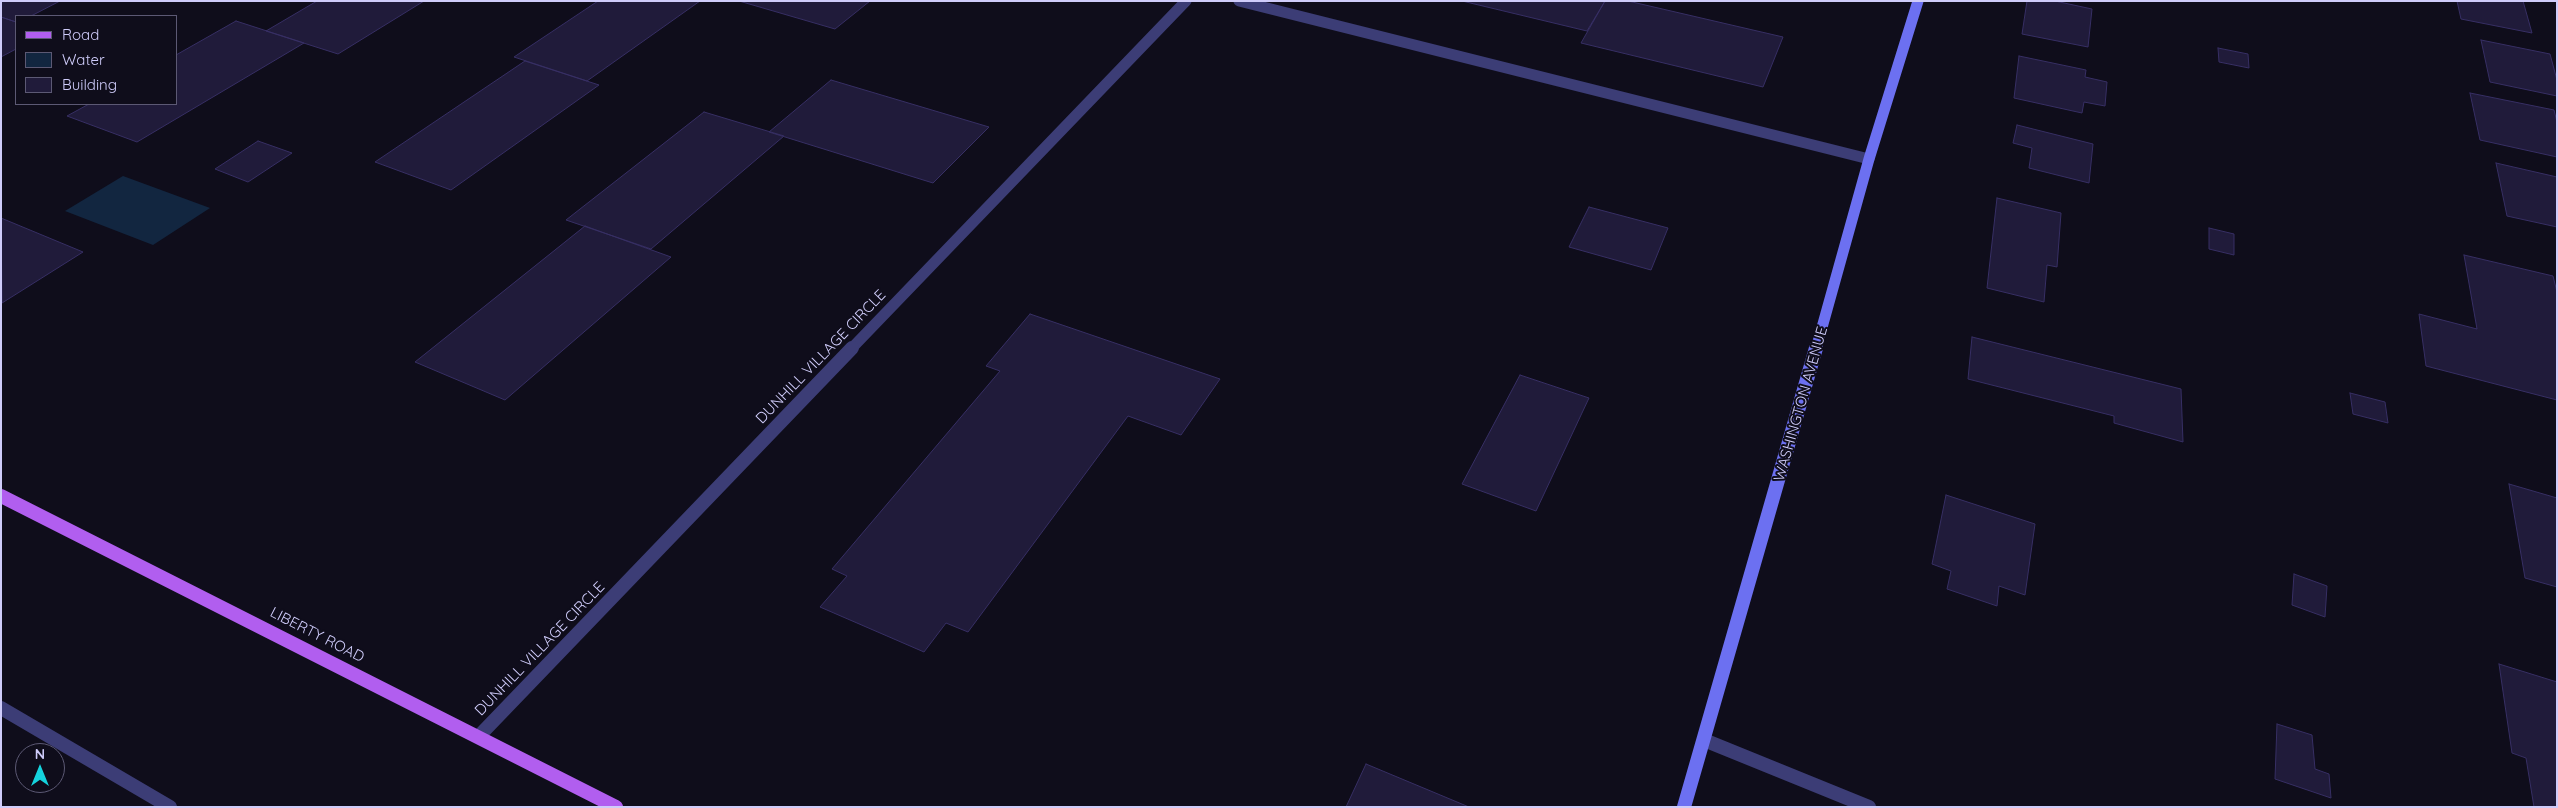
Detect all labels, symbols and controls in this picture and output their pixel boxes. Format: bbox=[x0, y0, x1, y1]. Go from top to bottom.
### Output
legend bbox=[15, 15, 178, 105]
text: Road bbox=[62, 25, 99, 44]
text: Water bbox=[62, 50, 105, 69]
text: Building bbox=[62, 75, 117, 94]
street label: DUNHILL VILLAGE CIRCLE bbox=[752, 286, 890, 428]
street label: WASHINGTON AVENUE bbox=[1770, 325, 1832, 483]
street label: DUNHILL VILLAGE CIRCLE bbox=[471, 578, 609, 720]
street label: LIBERTY ROAD bbox=[267, 604, 367, 666]
north arrow bbox=[15, 743, 65, 793]
text: N bbox=[35, 745, 45, 763]

